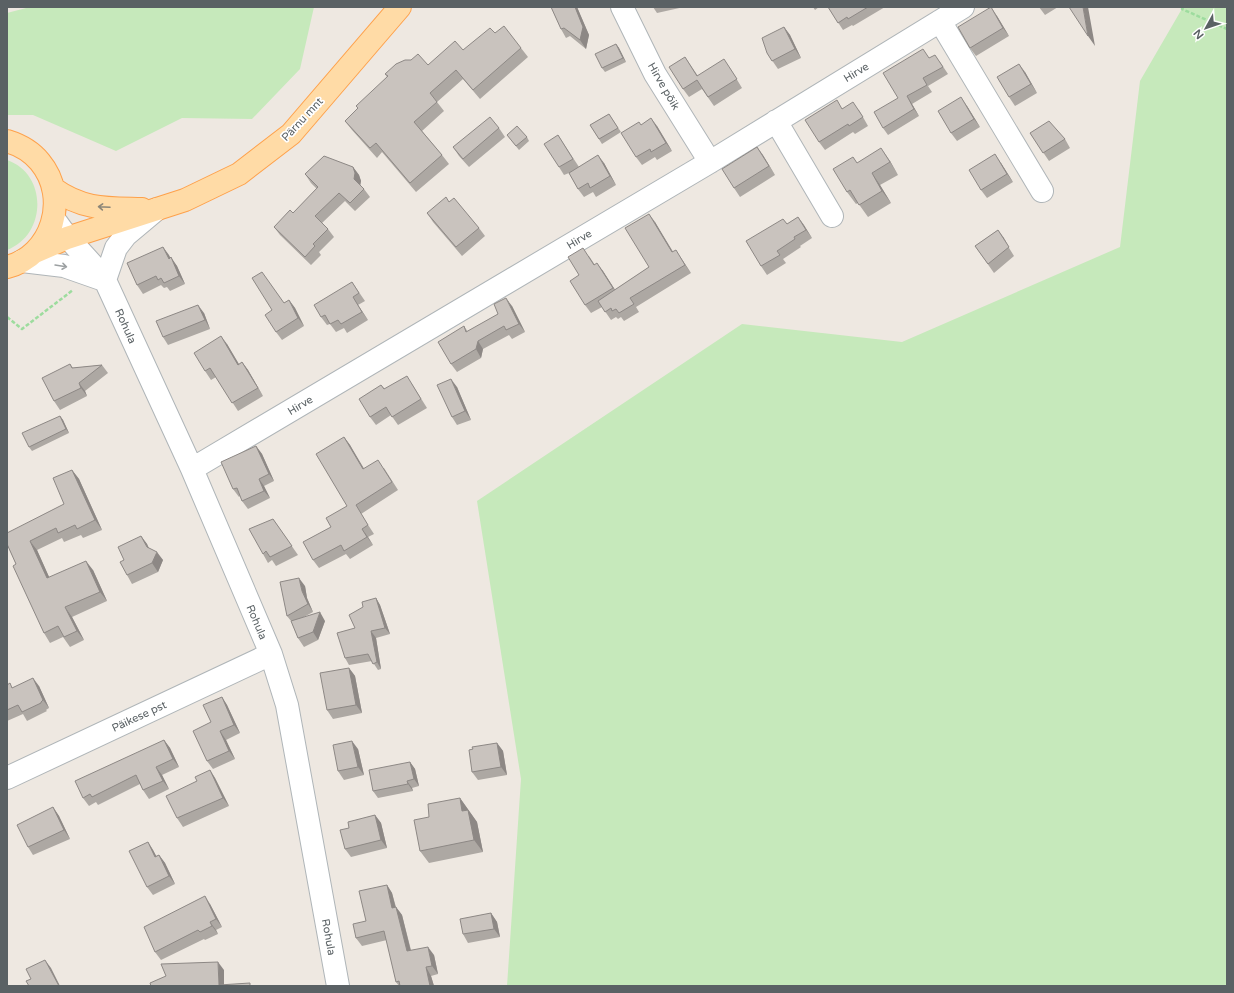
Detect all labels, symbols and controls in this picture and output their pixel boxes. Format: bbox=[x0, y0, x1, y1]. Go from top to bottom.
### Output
north arrow bbox=[1186, 8, 1226, 48]
text: N bbox=[1191, 27, 1207, 42]
street label: Hirve põik bbox=[645, 60, 682, 112]
street label: Hirve bbox=[841, 60, 871, 85]
street label: Pärnu mnt bbox=[279, 95, 326, 144]
one-way arrow bbox=[98, 204, 111, 211]
street label: Hirve bbox=[564, 227, 594, 252]
one-way arrow bbox=[54, 262, 67, 270]
street label: Rohula bbox=[112, 307, 139, 346]
street label: Hirve bbox=[285, 393, 315, 418]
street label: Rohula bbox=[243, 603, 270, 642]
street label: Päikese pst bbox=[110, 698, 169, 735]
street label: Rohula bbox=[319, 918, 338, 956]

